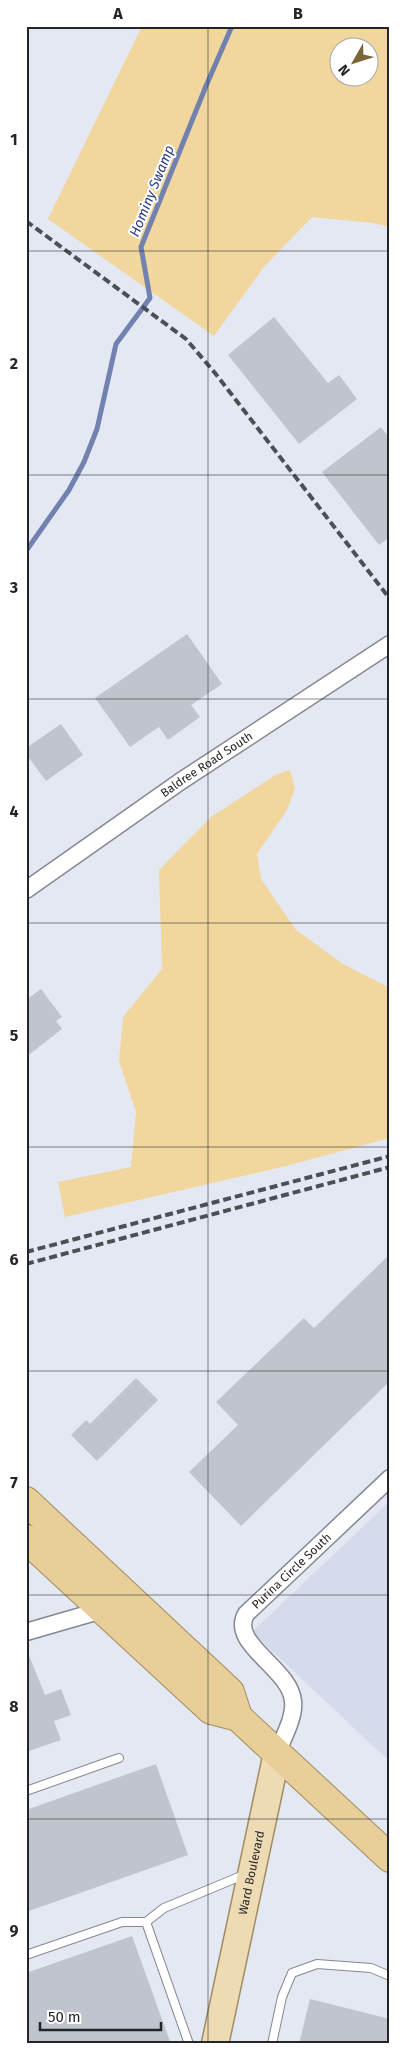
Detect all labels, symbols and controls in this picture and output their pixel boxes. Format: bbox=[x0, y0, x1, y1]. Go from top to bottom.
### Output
text: A bbox=[112, 4, 123, 23]
text: B bbox=[293, 4, 303, 23]
north arrow bbox=[328, 38, 378, 88]
text: N bbox=[335, 61, 354, 79]
text: 1 bbox=[10, 130, 18, 149]
water label: Hominy Swamp bbox=[126, 143, 178, 239]
text: 2 bbox=[10, 354, 18, 373]
text: 3 bbox=[9, 578, 18, 597]
street label: Baldree Road South bbox=[158, 729, 255, 800]
text: 4 bbox=[9, 802, 19, 821]
text: 5 bbox=[10, 1026, 19, 1045]
text: 6 bbox=[9, 1250, 19, 1269]
text: 7 bbox=[10, 1473, 18, 1492]
street label: Purina Circle South bbox=[249, 1530, 334, 1612]
text: 8 bbox=[9, 1697, 19, 1716]
street label: Ward Boulevard bbox=[236, 1829, 267, 1916]
text: 9 bbox=[10, 1921, 19, 1940]
scale bar bbox=[40, 2000, 161, 2032]
text: 50 m bbox=[48, 2008, 81, 2026]

